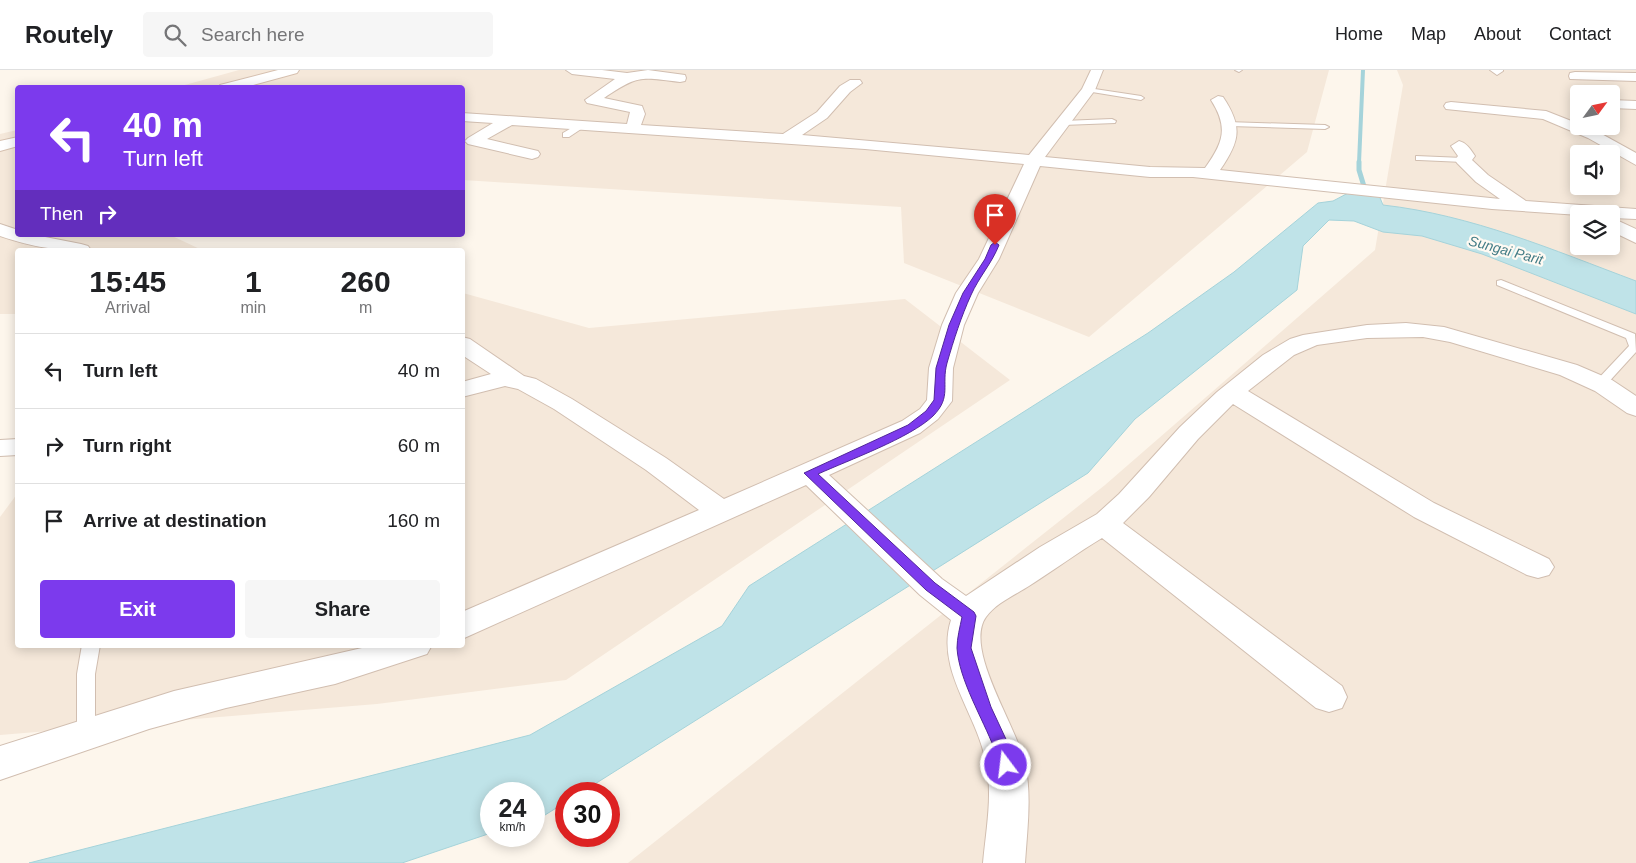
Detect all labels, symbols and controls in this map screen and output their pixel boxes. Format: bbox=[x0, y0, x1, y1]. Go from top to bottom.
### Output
search box bbox=[143, 12, 493, 57]
text: Routely bbox=[25, 21, 113, 48]
icon: search bbox=[161, 21, 189, 49]
text: Search here bbox=[201, 24, 305, 45]
text: Home bbox=[1335, 24, 1383, 44]
text: Map bbox=[1411, 24, 1446, 44]
text: About bbox=[1474, 24, 1521, 44]
text: Contact bbox=[1549, 24, 1611, 44]
north arrow bbox=[1570, 85, 1620, 135]
map controls bbox=[1570, 85, 1620, 255]
icon: left bbox=[40, 105, 105, 170]
text: 40 m bbox=[123, 105, 203, 144]
button: sound bbox=[1570, 145, 1620, 195]
text: Turn left bbox=[123, 146, 203, 171]
pin bbox=[974, 194, 1016, 245]
icon: right bbox=[93, 200, 121, 228]
icon: arrive bbox=[981, 201, 1009, 229]
text: Then bbox=[40, 203, 83, 224]
button: layers bbox=[1570, 205, 1620, 255]
water label: Sungai Parit bbox=[1467, 232, 1546, 268]
text: 15:45 bbox=[89, 265, 166, 298]
text: 1 bbox=[245, 265, 262, 298]
text: 260 bbox=[341, 265, 391, 298]
text: Arrival bbox=[105, 299, 150, 316]
text: min bbox=[240, 299, 266, 316]
text: m bbox=[359, 299, 372, 316]
icon: left bbox=[40, 357, 68, 385]
text: Turn left bbox=[83, 360, 158, 381]
text: 40 m bbox=[398, 360, 440, 381]
icon: right bbox=[40, 432, 68, 460]
text: Turn right bbox=[83, 435, 171, 456]
text: 60 m bbox=[398, 435, 440, 456]
icon: arrive bbox=[40, 507, 68, 535]
text: Arrive at destination bbox=[83, 510, 267, 531]
text: 160 m bbox=[387, 510, 440, 531]
button: Exit bbox=[40, 580, 235, 638]
button: Share bbox=[245, 580, 440, 638]
position arrow bbox=[979, 738, 1031, 790]
speed limit sign: 30 bbox=[555, 782, 620, 847]
text: 24 bbox=[499, 794, 526, 822]
text: km/h bbox=[499, 820, 526, 834]

